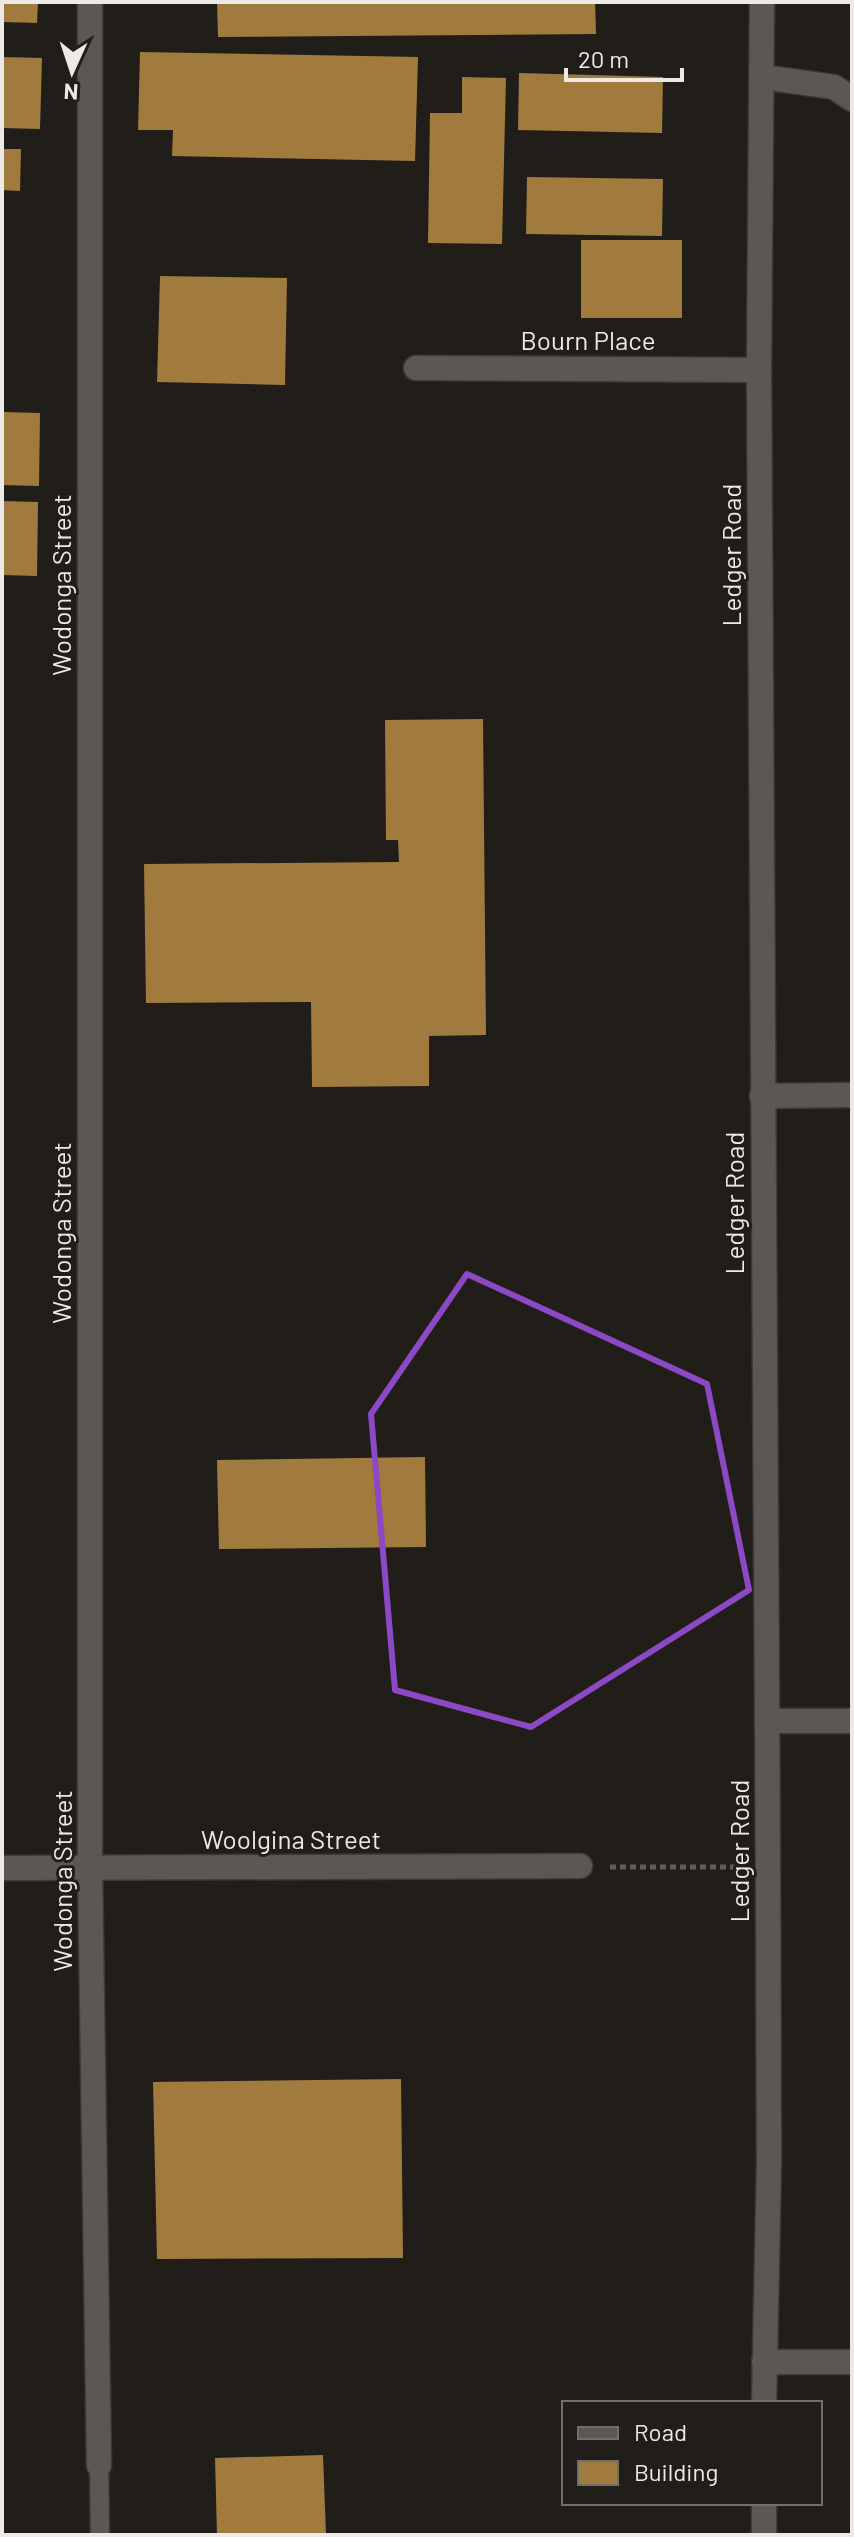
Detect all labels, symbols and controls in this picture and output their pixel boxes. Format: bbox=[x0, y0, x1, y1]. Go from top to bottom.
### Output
north arrow bbox=[32, 32, 112, 112]
scale bar bbox=[566, 32, 682, 82]
text: 20 m bbox=[578, 44, 629, 73]
text: N bbox=[63, 80, 79, 106]
street label: Bourn Place bbox=[520, 324, 656, 355]
street label: Ledger Road bbox=[715, 484, 746, 626]
street label: Wodonga Street bbox=[45, 494, 76, 676]
street label: Ledger Road bbox=[718, 1132, 749, 1274]
street label: Wodonga Street bbox=[45, 1142, 76, 1324]
street label: Ledger Road bbox=[723, 1780, 754, 1922]
street label: Wodonga Street bbox=[46, 1790, 77, 1972]
street label: Woolgina Street bbox=[201, 1823, 381, 1854]
legend bbox=[562, 2401, 822, 2505]
text: Road bbox=[634, 2417, 687, 2446]
text: Building bbox=[634, 2457, 718, 2486]

